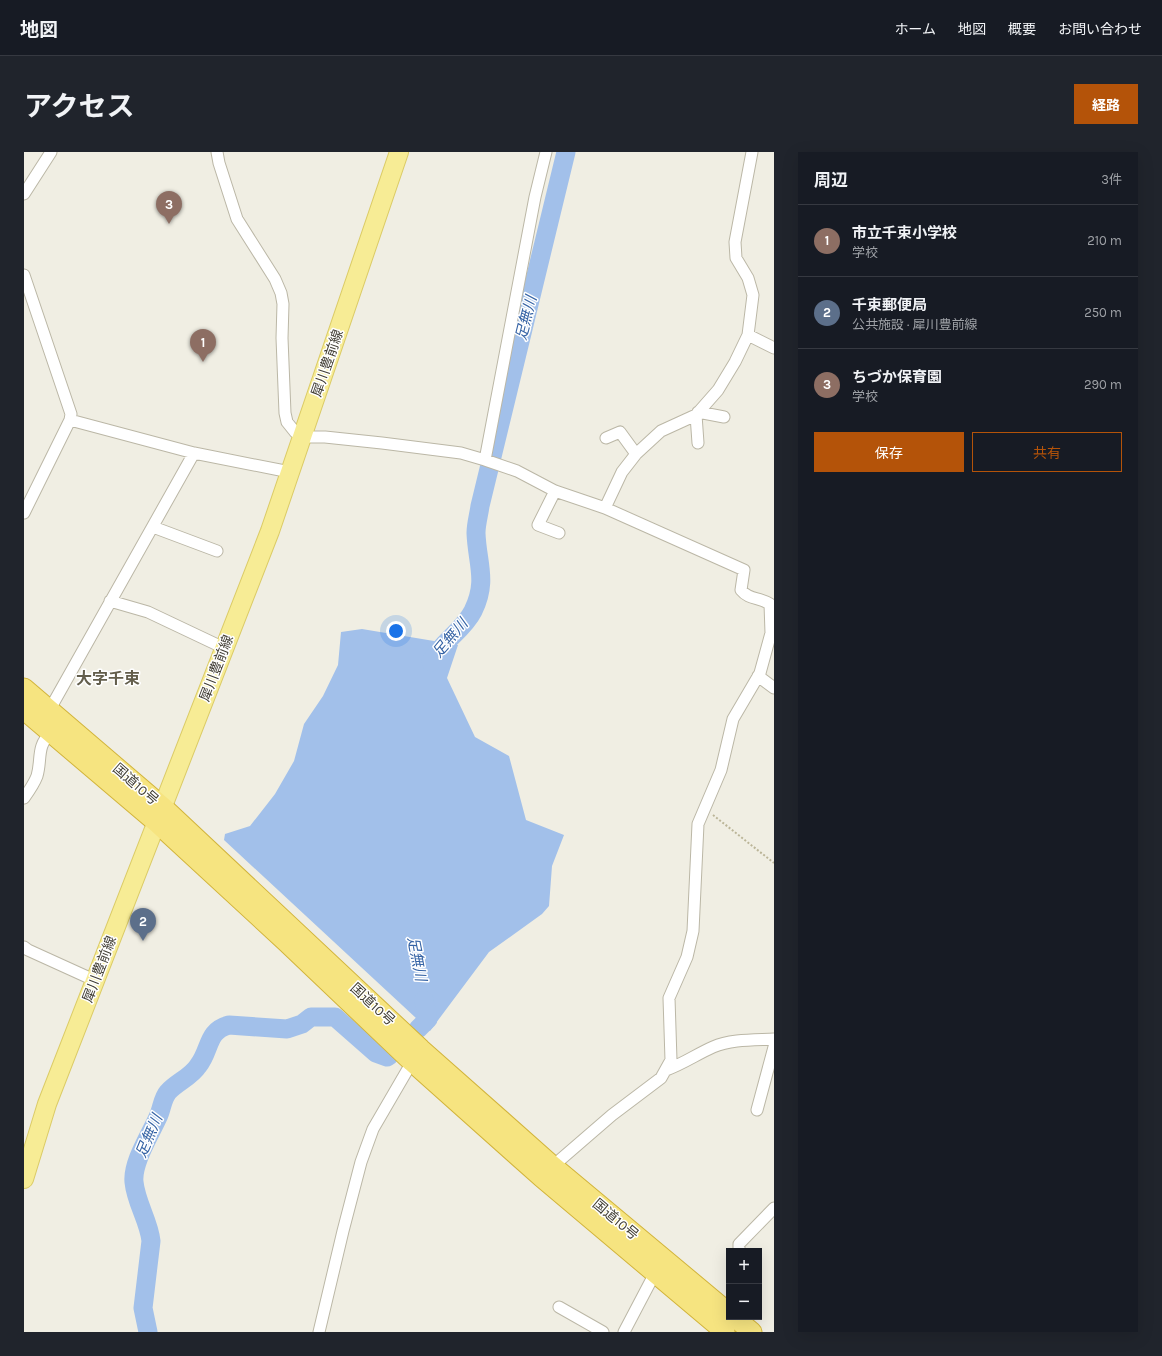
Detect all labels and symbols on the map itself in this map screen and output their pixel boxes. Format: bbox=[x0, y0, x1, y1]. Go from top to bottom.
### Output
pin: 3 bbox=[156, 191, 182, 224]
water label: 足無川 bbox=[512, 292, 541, 342]
street label: 犀川豊前線 bbox=[308, 327, 347, 399]
pin: 1 bbox=[190, 329, 216, 362]
water label: 足無川 bbox=[429, 613, 473, 661]
your location bbox=[386, 621, 406, 641]
street label: 犀川豊前線 bbox=[196, 632, 237, 704]
district label: 大字千束 bbox=[76, 669, 140, 688]
street label: 国道10号 bbox=[109, 760, 162, 809]
pin: 2 bbox=[130, 908, 156, 941]
street label: 犀川豊前線 bbox=[79, 933, 120, 1005]
water label: 足無川 bbox=[404, 935, 431, 985]
street label: 国道10号 bbox=[347, 979, 399, 1029]
water label: 足無川 bbox=[132, 1110, 167, 1160]
street label: 国道10号 bbox=[589, 1195, 642, 1244]

